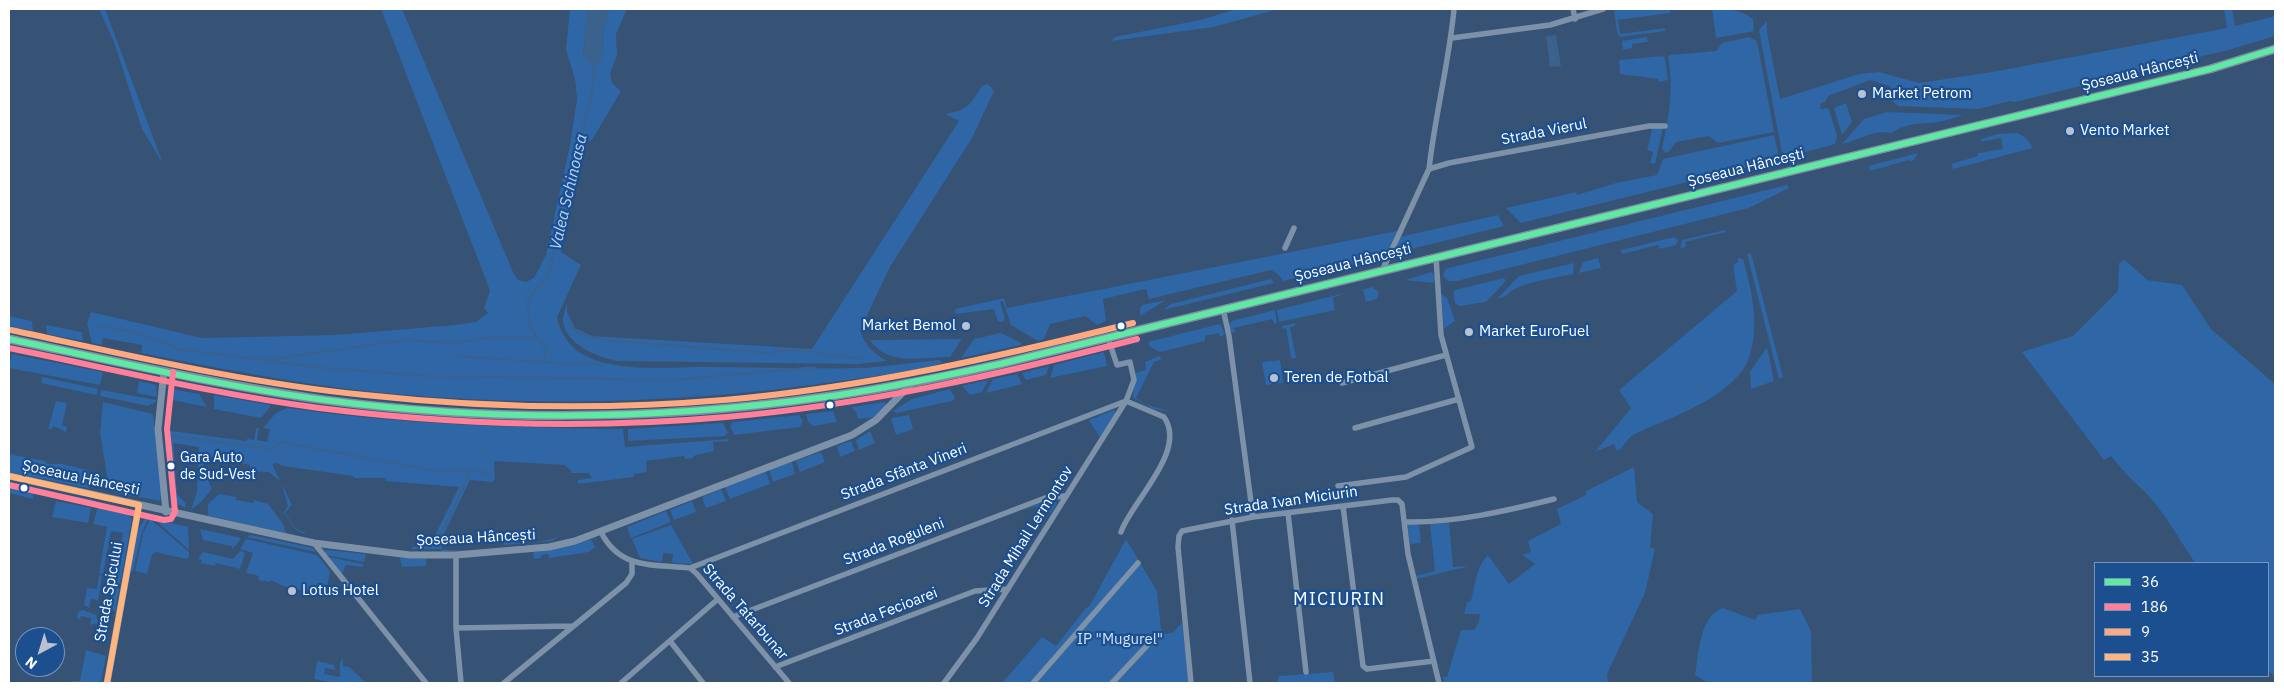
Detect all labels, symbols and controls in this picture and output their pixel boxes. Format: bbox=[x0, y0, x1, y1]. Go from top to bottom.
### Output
street label: Șoseaua Hâncești bbox=[2080, 49, 2200, 95]
place label: Market Petrom bbox=[1872, 85, 1972, 103]
marker: Market Petrom bbox=[1856, 88, 1868, 100]
street label: Strada Vierul bbox=[1500, 115, 1588, 149]
place label: Vento Market bbox=[2080, 122, 2169, 140]
marker: Vento Market bbox=[2064, 125, 2076, 137]
water label: Valea Schinoasa bbox=[546, 132, 592, 252]
street label: Șoseaua Hâncești bbox=[1686, 145, 1806, 191]
street label: Șoseaua Hâncești bbox=[1293, 240, 1413, 286]
place label: Market Bemol bbox=[862, 317, 956, 335]
marker: Market Bemol bbox=[960, 320, 972, 332]
unlabelled marker bbox=[1116, 321, 1126, 331]
place label: Market EuroFuel bbox=[1479, 323, 1589, 341]
marker: Market EuroFuel bbox=[1463, 326, 1475, 338]
place label: Teren de Fotbal bbox=[1284, 369, 1389, 387]
marker: Teren de Fotbal bbox=[1268, 372, 1280, 384]
unlabelled marker bbox=[825, 400, 835, 410]
street label: Strada Sfânta Vineri bbox=[838, 440, 970, 504]
place label: Gara Auto de Sud-Vest bbox=[180, 450, 256, 482]
street label: Șoseaua Hâncești bbox=[21, 457, 141, 499]
marker: Gara Auto de Sud-Vest bbox=[166, 461, 176, 471]
street label: Strada Mihail Lermontov bbox=[975, 463, 1077, 611]
unlabelled marker bbox=[19, 483, 29, 493]
street label: Strada Ivan Miciurin bbox=[1223, 483, 1359, 519]
street label: Strada Roguleni bbox=[841, 515, 947, 569]
street label: Șoseaua Hâncești bbox=[416, 526, 536, 550]
street label: Strada Spicului bbox=[91, 541, 127, 643]
street label: Strada Tatarbunar bbox=[698, 560, 792, 664]
legend bbox=[2094, 562, 2269, 677]
text: 36 bbox=[2141, 572, 2159, 591]
place label: Lotus Hotel bbox=[302, 582, 379, 600]
street label: Strada Fecioarei bbox=[832, 584, 940, 640]
marker: Lotus Hotel bbox=[286, 585, 298, 597]
district label: MICIURIN bbox=[1292, 589, 1386, 611]
text: 186 bbox=[2141, 597, 2168, 616]
text: 9 bbox=[2141, 622, 2150, 641]
north arrow bbox=[15, 627, 65, 677]
park label: IP "Mugurel" bbox=[1077, 631, 1163, 649]
text: 35 bbox=[2141, 647, 2159, 666]
text: N bbox=[22, 653, 41, 673]

